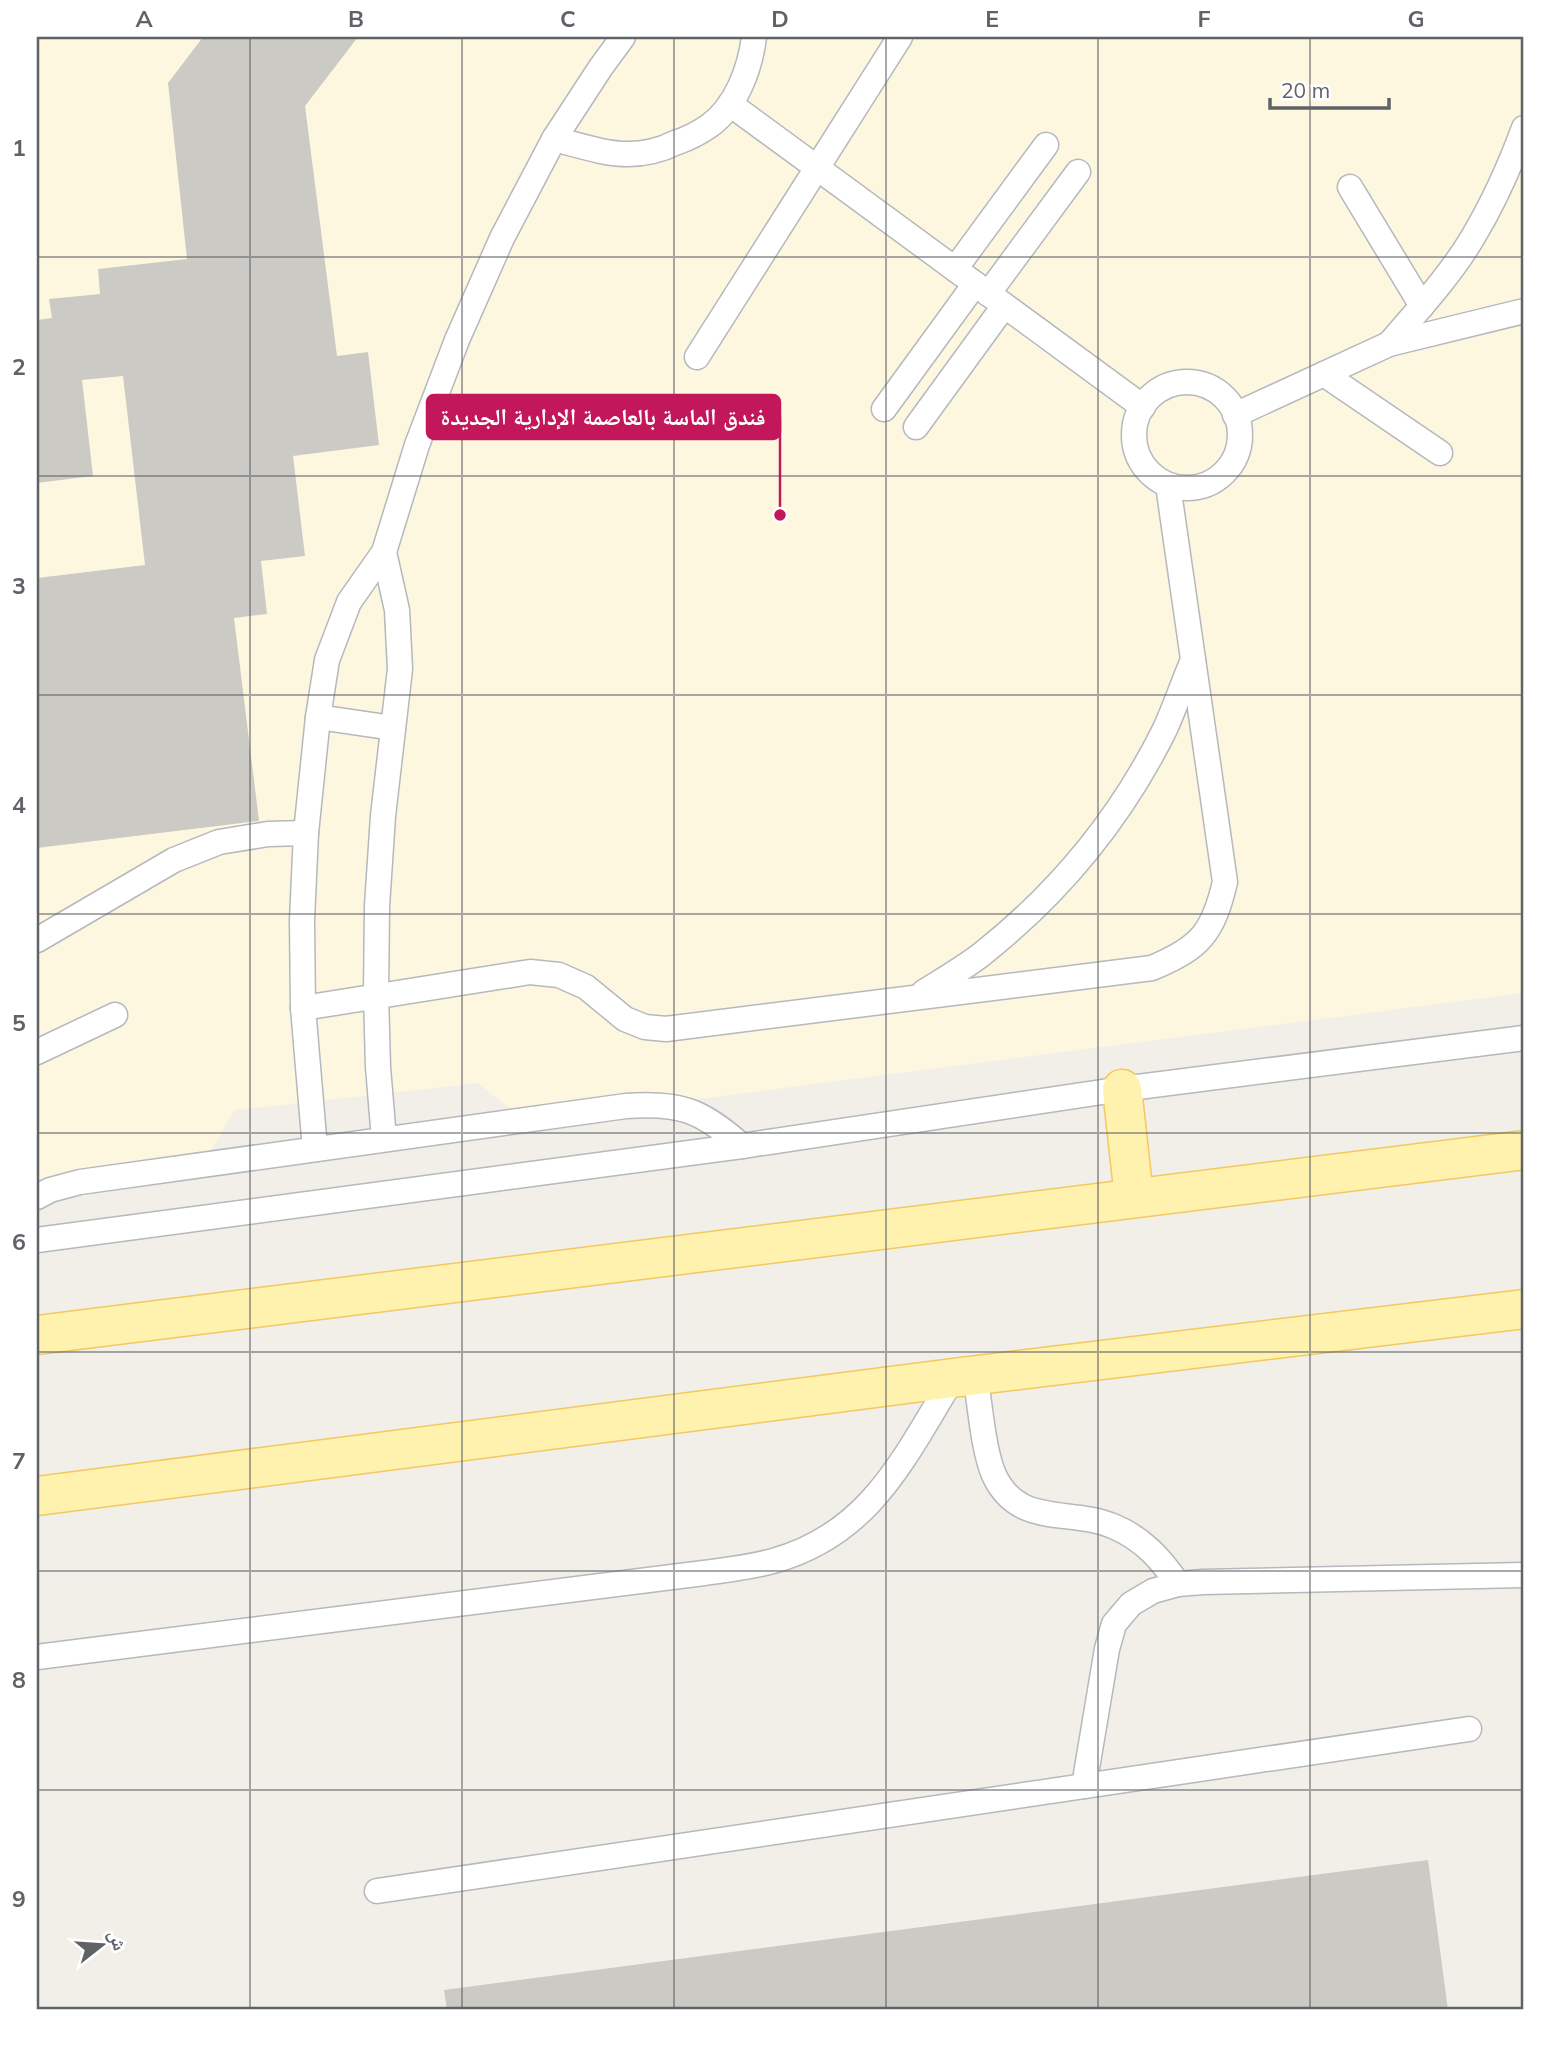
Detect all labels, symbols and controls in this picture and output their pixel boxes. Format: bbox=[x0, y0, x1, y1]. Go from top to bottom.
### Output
text: A bbox=[135, 4, 153, 33]
text: B bbox=[348, 4, 364, 33]
text: C bbox=[560, 4, 576, 33]
text: D bbox=[771, 4, 789, 33]
text: E bbox=[985, 4, 999, 33]
text: F bbox=[1197, 4, 1211, 33]
text: G bbox=[1407, 4, 1425, 33]
scale bar bbox=[1270, 66, 1390, 110]
text: 20 m bbox=[1281, 77, 1330, 103]
text: 1 bbox=[12, 133, 26, 162]
text: 2 bbox=[12, 352, 26, 381]
callout: فندق الماسة بالعاصمة الإدارية الجديدة bbox=[427, 395, 780, 439]
text: فندق الماسة بالعاصمة الإدارية الجديدة bbox=[440, 402, 766, 431]
text: 3 bbox=[12, 571, 26, 600]
text: 4 bbox=[12, 790, 26, 819]
text: 5 bbox=[12, 1008, 26, 1037]
text: 6 bbox=[12, 1227, 26, 1256]
text: 7 bbox=[12, 1446, 26, 1475]
text: 8 bbox=[12, 1665, 26, 1694]
text: 9 bbox=[12, 1884, 26, 1913]
north arrow bbox=[66, 1910, 136, 1980]
text: ش bbox=[104, 1927, 133, 1953]

